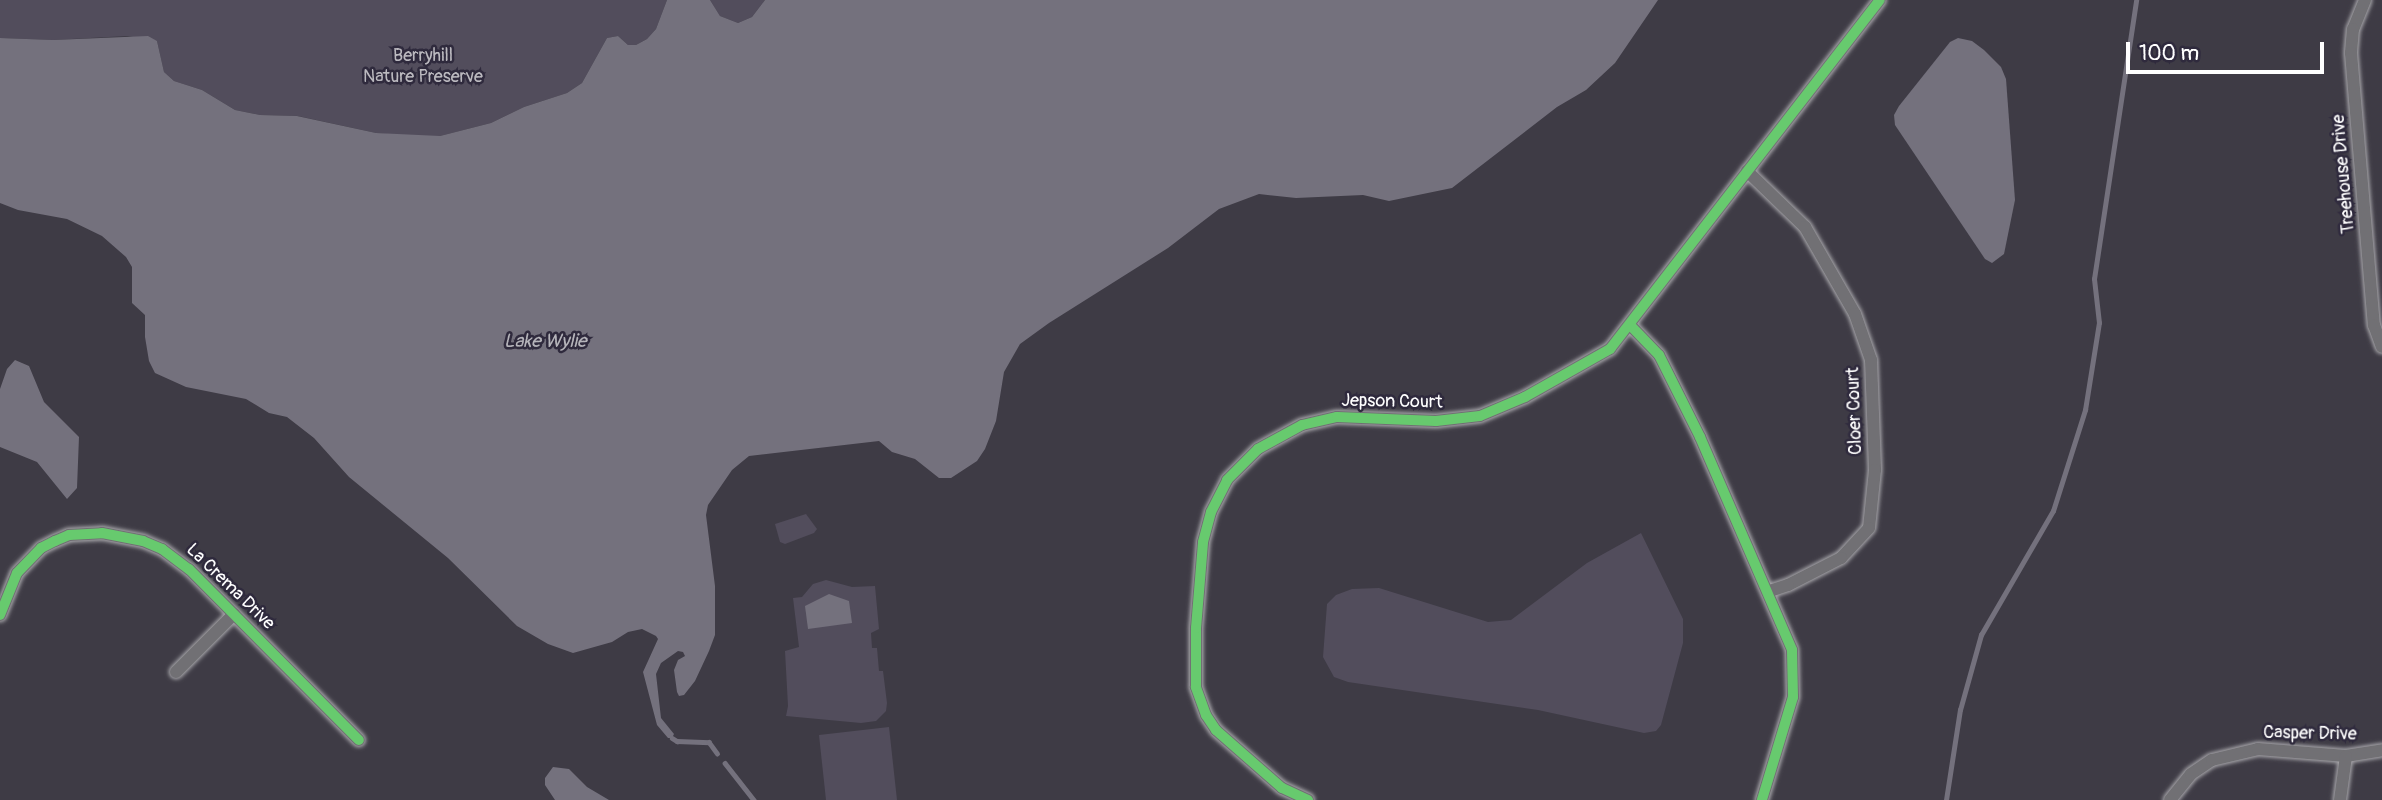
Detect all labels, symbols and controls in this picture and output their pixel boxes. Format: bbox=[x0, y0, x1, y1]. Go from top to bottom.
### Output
scale bar bbox=[2130, 28, 2328, 72]
text: 100 m bbox=[2139, 40, 2199, 67]
park label: Berryhill Nature Preserve bbox=[363, 46, 483, 88]
street label: Treehouse Drive bbox=[2328, 113, 2360, 235]
water label: Lake Wylie bbox=[504, 331, 586, 353]
street label: Cloer Court bbox=[1843, 367, 1867, 455]
street label: Jepson Court bbox=[1341, 390, 1443, 414]
street label: La Crema Drive bbox=[181, 539, 279, 635]
street label: Casper Drive bbox=[2263, 722, 2357, 746]

